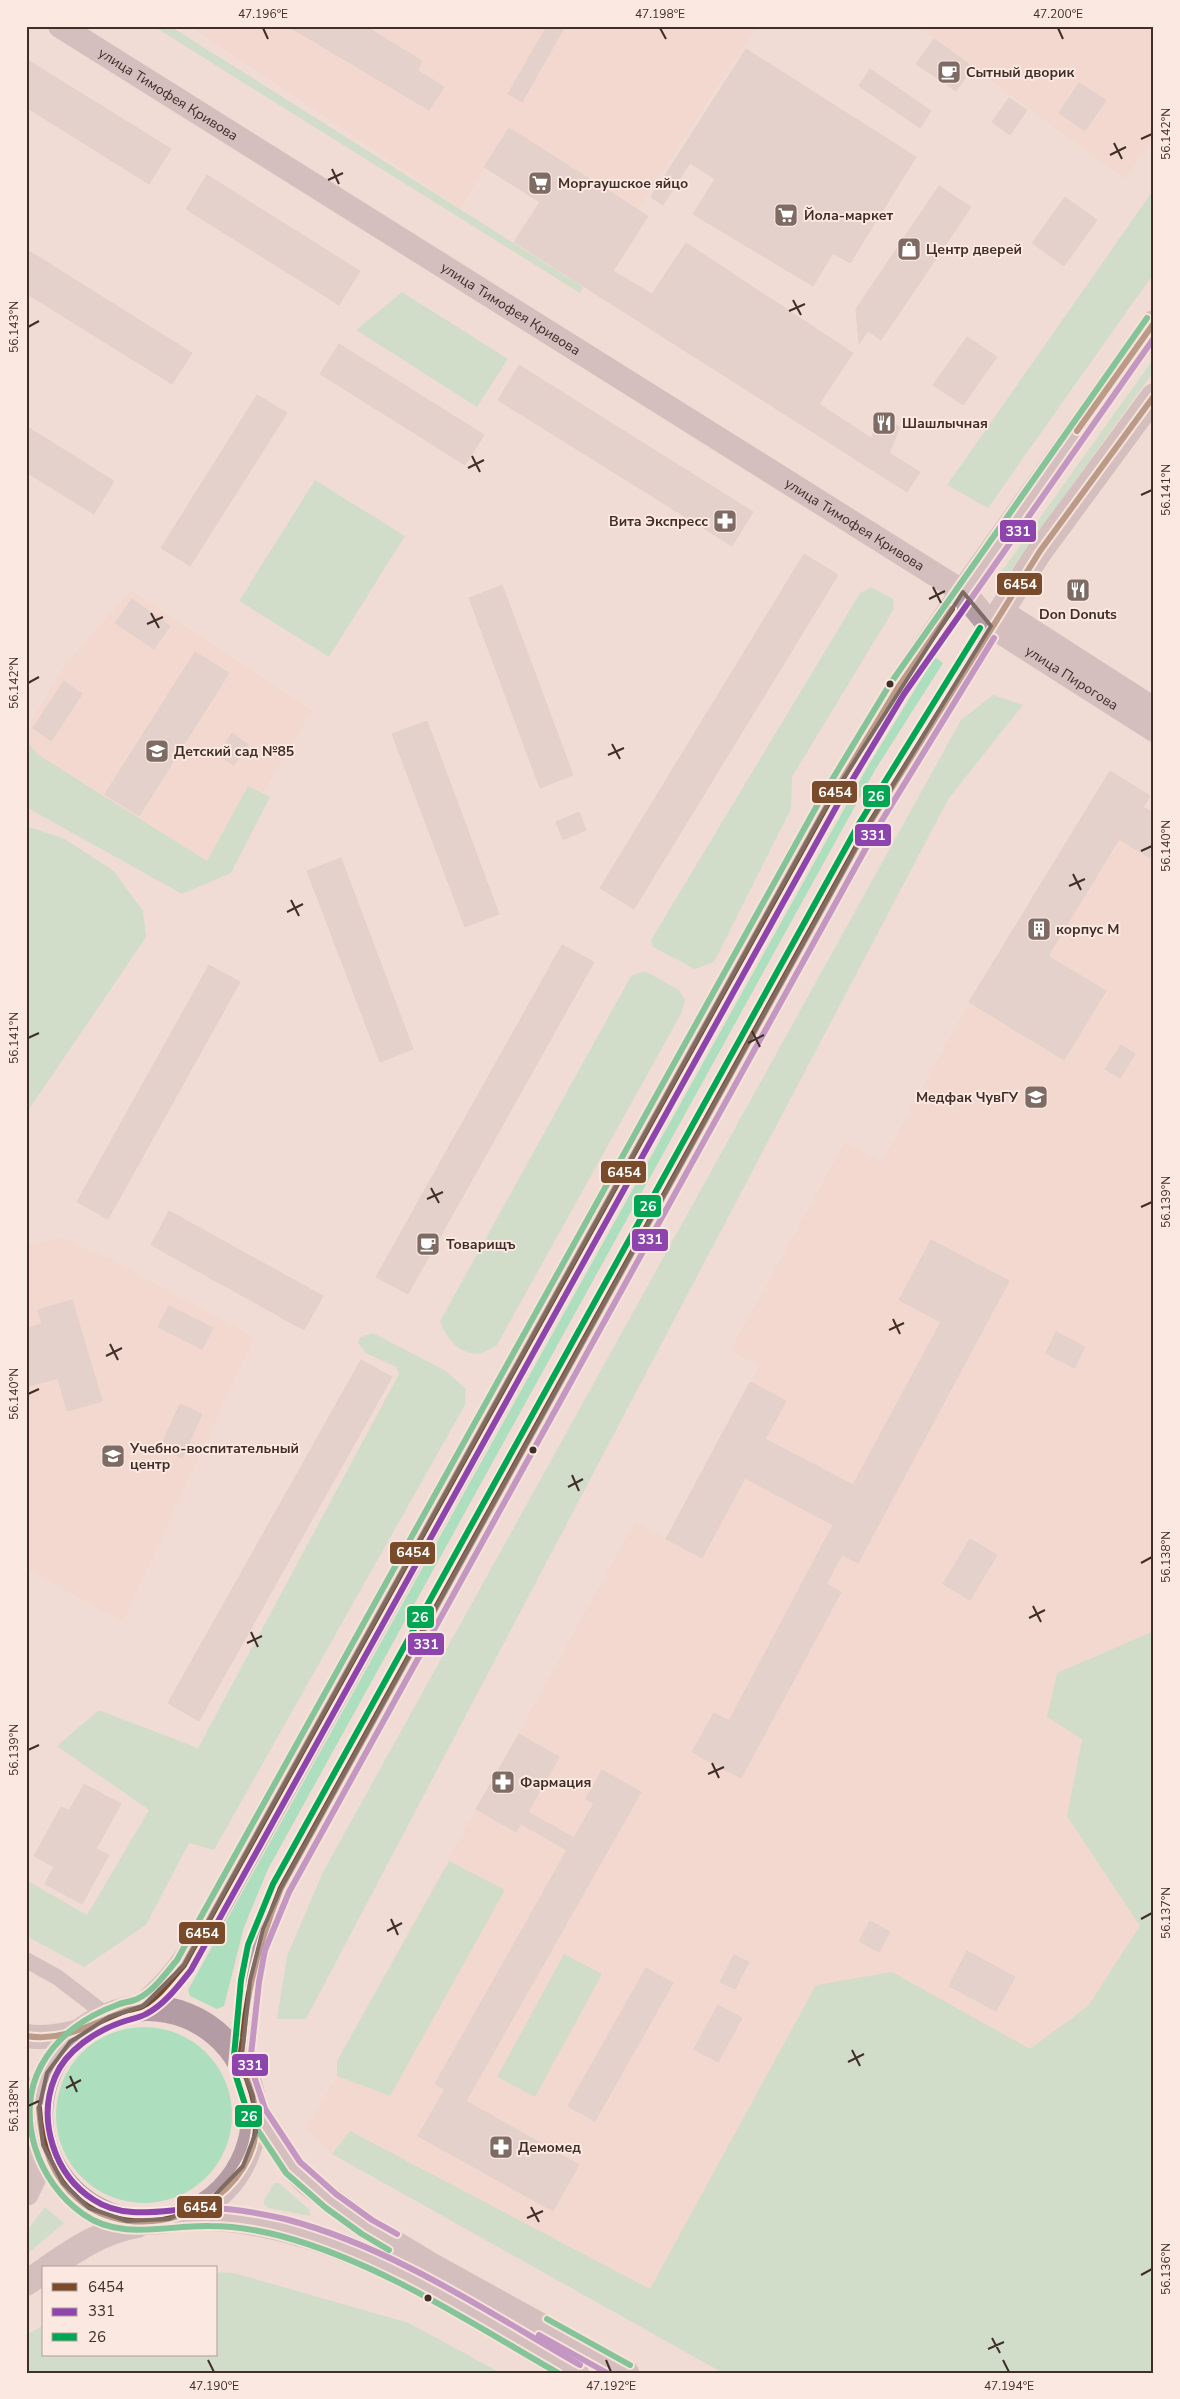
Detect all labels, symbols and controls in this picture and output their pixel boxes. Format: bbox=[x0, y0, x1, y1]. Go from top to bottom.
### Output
text: 47.196°E bbox=[238, 6, 288, 22]
text: 47.198°E bbox=[635, 6, 685, 22]
text: 47.200°E bbox=[1033, 6, 1083, 22]
street label: улица Тимофея Кривова bbox=[95, 43, 242, 145]
cafe icon: Сытный дворик bbox=[936, 59, 962, 85]
place label: Сытный дворик bbox=[966, 63, 1075, 82]
text: 56.142°N bbox=[1158, 108, 1174, 160]
supermarket icon: Моргаушское яйцо bbox=[527, 170, 553, 196]
place label: Моргаушское яйцо bbox=[558, 174, 688, 193]
supermarket icon: Йола-маркет bbox=[773, 202, 799, 228]
place label: Йола-маркет bbox=[804, 206, 894, 225]
shop icon: Центр дверей bbox=[896, 236, 922, 262]
place label: Центр дверей bbox=[926, 240, 1022, 259]
street label: улица Тимофея Кривова bbox=[437, 258, 584, 360]
text: 56.143°N bbox=[6, 301, 22, 353]
restaurant icon: Шашлычная bbox=[871, 410, 897, 436]
place label: Шашлычная bbox=[902, 414, 988, 433]
text: 56.141°N bbox=[1158, 464, 1174, 516]
street label: улица Тимофея Кривова bbox=[781, 473, 928, 575]
pharmacy icon: Вита Экспресс bbox=[712, 508, 738, 534]
place label: Вита Экспресс bbox=[609, 512, 708, 531]
line badge: 331 bbox=[999, 519, 1037, 543]
text: 331 bbox=[1005, 522, 1031, 541]
line badge: 6454 bbox=[996, 572, 1043, 596]
text: 6454 bbox=[1003, 575, 1037, 594]
restaurant icon: Don Donuts bbox=[1065, 577, 1091, 603]
place label: Don Donuts bbox=[1039, 605, 1117, 624]
street label: улица Пирогова bbox=[1022, 641, 1122, 714]
text: 56.142°N bbox=[6, 657, 22, 709]
unlabelled marker bbox=[885, 679, 895, 689]
school or university icon: Детский сад №85 bbox=[144, 738, 170, 764]
place label: Детский сад №85 bbox=[174, 742, 294, 761]
line badge: 6454 bbox=[811, 780, 858, 804]
text: 6454 bbox=[818, 783, 852, 802]
line badge: 26 bbox=[862, 784, 891, 808]
text: 26 bbox=[868, 787, 884, 806]
text: 56.140°N bbox=[1158, 820, 1174, 872]
line badge: 331 bbox=[854, 823, 892, 847]
text: 331 bbox=[860, 826, 886, 845]
building icon: корпус М bbox=[1026, 916, 1052, 942]
place label: корпус М bbox=[1056, 920, 1119, 939]
text: 56.141°N bbox=[6, 1012, 22, 1064]
school or university icon: Медфак ЧувГУ bbox=[1023, 1084, 1049, 1110]
place label: Медфак ЧувГУ bbox=[916, 1088, 1019, 1107]
line badge: 6454 bbox=[600, 1160, 647, 1184]
text: 6454 bbox=[607, 1163, 641, 1182]
text: 56.139°N bbox=[1158, 1176, 1174, 1228]
line badge: 26 bbox=[633, 1194, 662, 1218]
text: 26 bbox=[640, 1197, 656, 1216]
line badge: 331 bbox=[631, 1228, 669, 1252]
text: 331 bbox=[637, 1230, 663, 1249]
cafe icon: Товарищъ bbox=[415, 1231, 441, 1257]
place label: Товарищъ bbox=[446, 1235, 516, 1254]
text: 56.140°N bbox=[6, 1368, 22, 1420]
place label: Учебно-воспитательный центр bbox=[129, 1439, 299, 1474]
school or university icon: Учебно-воспитательный центр bbox=[100, 1443, 126, 1469]
unlabelled marker bbox=[528, 1445, 538, 1455]
text: 56.138°N bbox=[1158, 1531, 1174, 1583]
line badge: 6454 bbox=[389, 1541, 436, 1565]
text: 6454 bbox=[396, 1543, 430, 1562]
line badge: 26 bbox=[406, 1605, 435, 1629]
text: 26 bbox=[412, 1608, 428, 1627]
line badge: 331 bbox=[407, 1632, 445, 1656]
text: 331 bbox=[413, 1635, 439, 1654]
text: 56.139°N bbox=[6, 1724, 22, 1776]
pharmacy icon: Фармация bbox=[490, 1769, 516, 1795]
place label: Фармация bbox=[520, 1773, 591, 1792]
text: 56.137°N bbox=[1158, 1887, 1174, 1939]
line badge: 6454 bbox=[178, 1921, 226, 1945]
text: 6454 bbox=[185, 1924, 219, 1943]
line badge: 331 bbox=[231, 2053, 269, 2077]
text: 331 bbox=[237, 2056, 263, 2075]
text: 56.138°N bbox=[6, 2080, 22, 2132]
line badge: 26 bbox=[234, 2104, 263, 2128]
text: 26 bbox=[241, 2107, 257, 2126]
pharmacy icon: Демомед bbox=[488, 2134, 514, 2160]
place label: Демомед bbox=[518, 2138, 581, 2157]
line badge: 6454 bbox=[176, 2195, 223, 2219]
text: 6454 bbox=[183, 2198, 217, 2217]
text: 56.136°N bbox=[1158, 2243, 1174, 2295]
legend bbox=[42, 2266, 218, 2356]
text: 6454 bbox=[88, 2277, 124, 2297]
unlabelled marker bbox=[423, 2293, 433, 2303]
text: 331 bbox=[88, 2301, 115, 2321]
text: 26 bbox=[88, 2327, 106, 2347]
text: 47.190°E bbox=[189, 2378, 239, 2394]
text: 47.192°E bbox=[586, 2378, 636, 2394]
text: 47.194°E bbox=[984, 2378, 1034, 2394]

